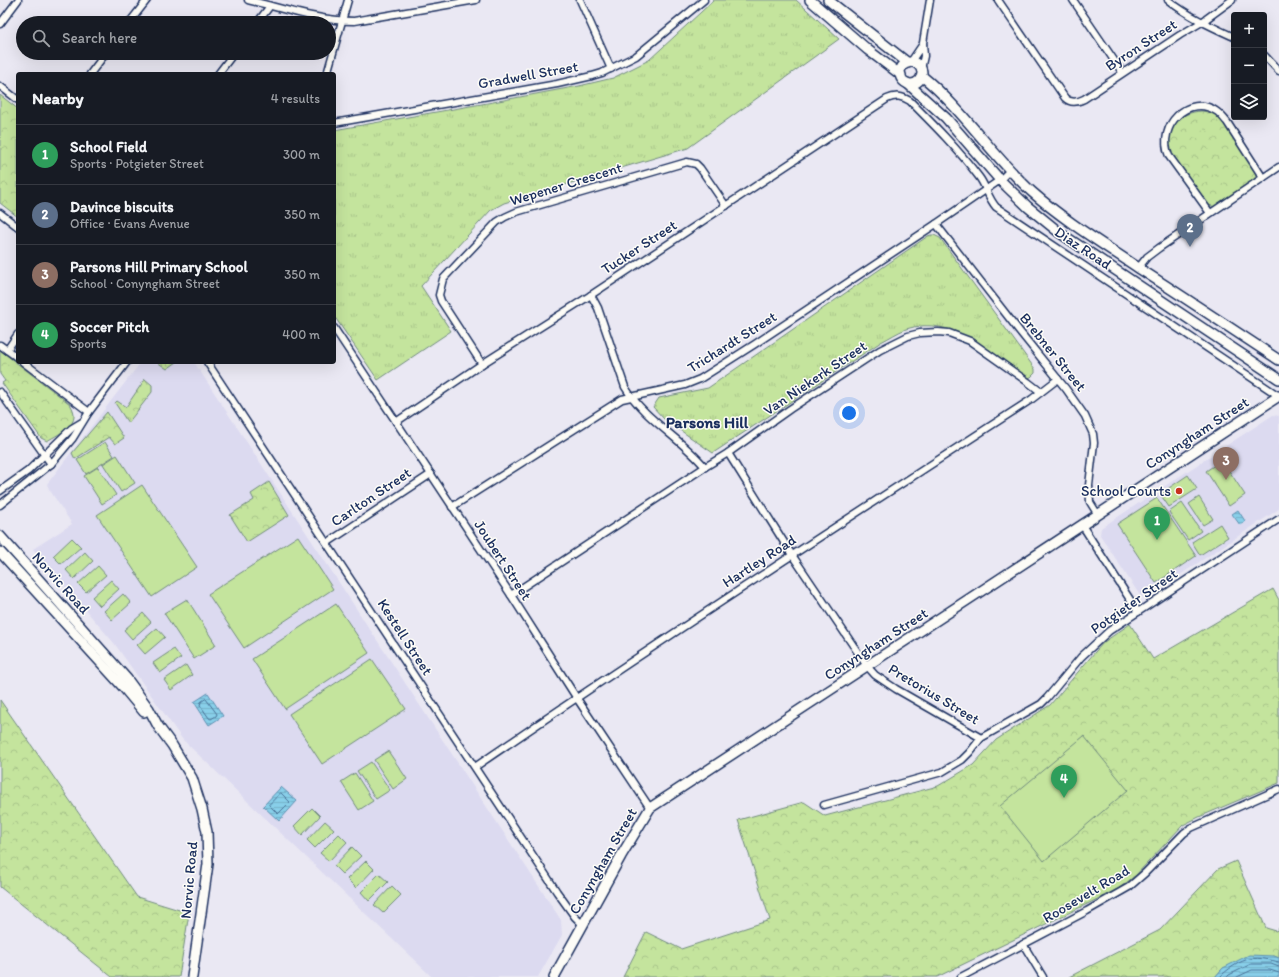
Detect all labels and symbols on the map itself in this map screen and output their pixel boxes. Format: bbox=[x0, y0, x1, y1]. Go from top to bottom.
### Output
street label: Byron Street bbox=[1102, 15, 1180, 75]
street label: Gradwell Street bbox=[477, 57, 580, 93]
street label: Wepener Crescent bbox=[508, 158, 625, 210]
pin: 2 bbox=[1177, 214, 1203, 247]
street label: Tucker Street bbox=[598, 216, 680, 278]
street label: Diaz Road bbox=[1051, 223, 1115, 273]
street label: Trichardt Street bbox=[684, 307, 780, 377]
street label: Brebner Street bbox=[1016, 309, 1090, 395]
street label: Van Niekerk Street bbox=[760, 337, 870, 419]
street label: Conyngham Street bbox=[1142, 393, 1252, 473]
your location bbox=[839, 403, 859, 423]
district label: Parsons Hill bbox=[666, 413, 749, 432]
pin: 3 bbox=[1213, 447, 1239, 480]
street label: Carlton Street bbox=[328, 463, 415, 530]
place label: School Courts bbox=[1081, 482, 1171, 500]
marker: School Courts bbox=[1174, 486, 1184, 496]
pin: 1 bbox=[1144, 507, 1170, 540]
street label: Joubert Street bbox=[470, 516, 536, 604]
street label: Hartley Road bbox=[719, 531, 799, 591]
street label: Norvic Road bbox=[28, 548, 94, 618]
street label: Potgieter Street bbox=[1087, 564, 1181, 638]
street label: Kestell Street bbox=[374, 595, 437, 679]
street label: Conyngham Street bbox=[821, 604, 931, 684]
street label: Pretorius Street bbox=[885, 660, 983, 728]
pin: 4 bbox=[1051, 765, 1077, 798]
street label: Conyngham Street bbox=[565, 804, 641, 917]
street label: Norvic Road bbox=[177, 840, 201, 920]
street label: Roosevelt Road bbox=[1039, 861, 1133, 927]

